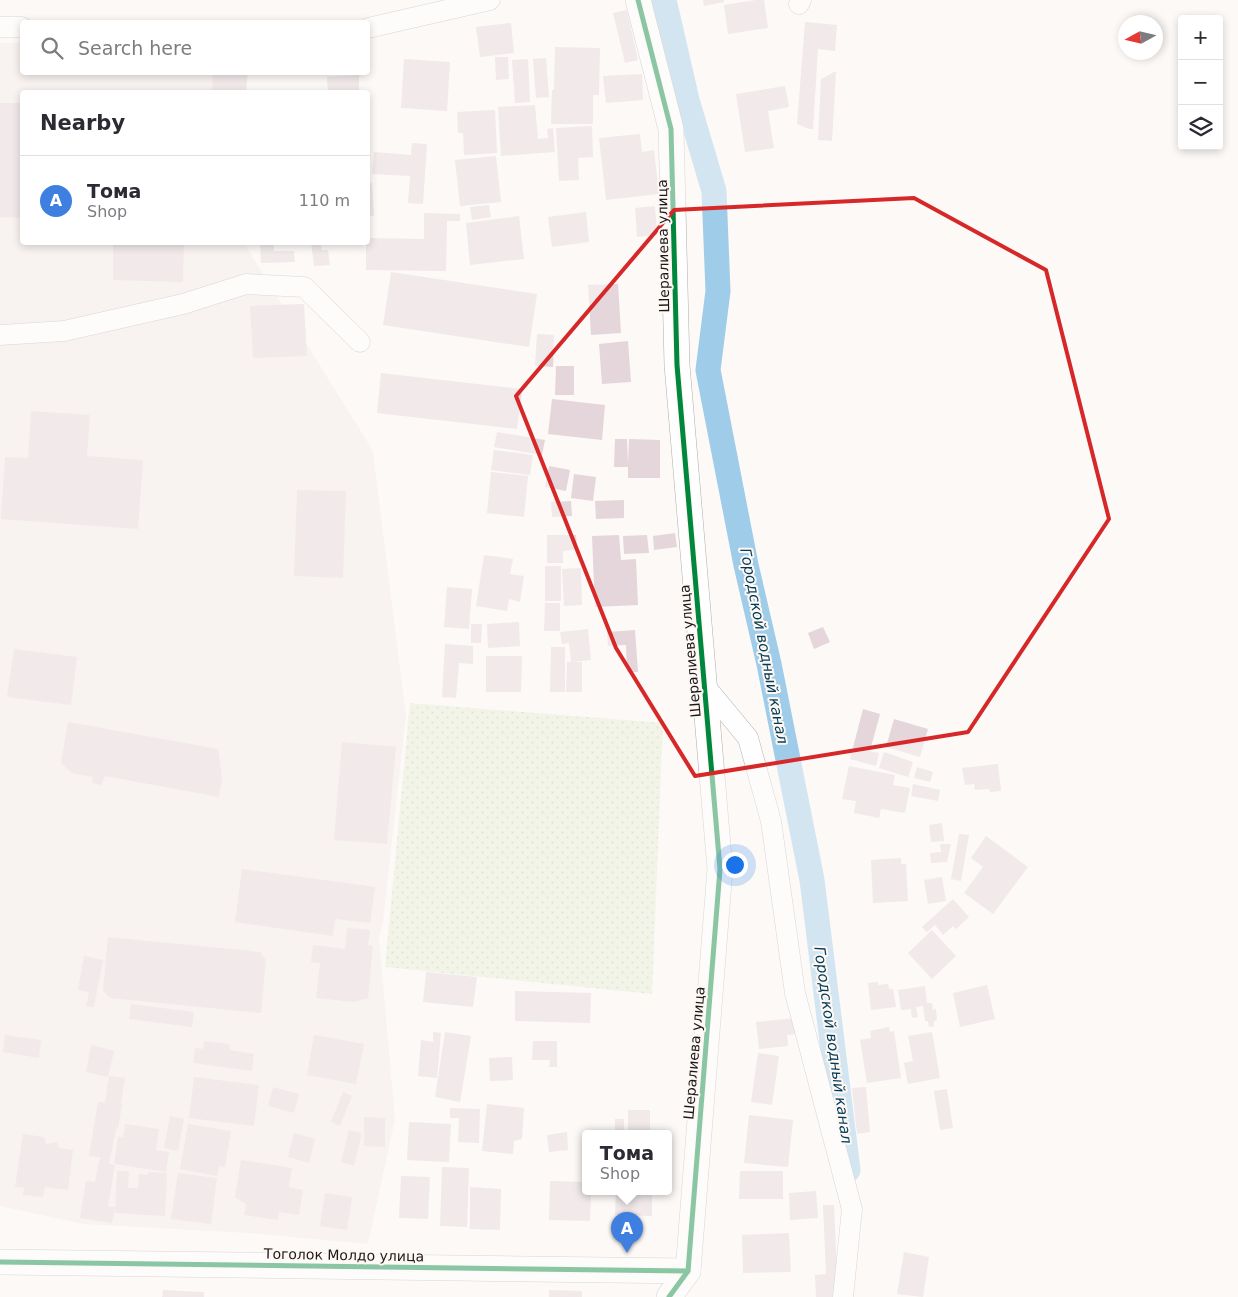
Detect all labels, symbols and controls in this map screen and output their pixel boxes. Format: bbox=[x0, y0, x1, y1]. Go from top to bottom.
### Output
north arrow bbox=[1118, 15, 1163, 60]
map controls bbox=[1178, 15, 1223, 150]
button: + bbox=[1178, 15, 1223, 60]
search box bbox=[20, 20, 370, 75]
icon: search bbox=[38, 34, 66, 62]
text: Search here bbox=[78, 37, 192, 59]
button: − bbox=[1178, 60, 1223, 105]
button: layers bbox=[1178, 105, 1223, 150]
text: Nearby bbox=[40, 111, 125, 135]
street label: Шералиева улица bbox=[654, 179, 672, 313]
text: Тома bbox=[87, 180, 141, 202]
text: A bbox=[50, 191, 62, 210]
text: 110 m bbox=[299, 191, 350, 210]
text: Shop bbox=[87, 202, 127, 221]
water label: Городской водный канал bbox=[736, 547, 792, 746]
street label: Шералиева улица bbox=[676, 584, 704, 718]
your location bbox=[722, 852, 748, 878]
water label: Городской водный канал bbox=[810, 945, 856, 1145]
street label: Шералиева улица bbox=[680, 986, 708, 1120]
popup bbox=[582, 1130, 672, 1195]
text: Тома bbox=[600, 1142, 654, 1164]
text: Shop bbox=[600, 1164, 640, 1183]
pin: A bbox=[611, 1212, 643, 1253]
street label: Тоголок Молдо улица bbox=[263, 1246, 424, 1264]

